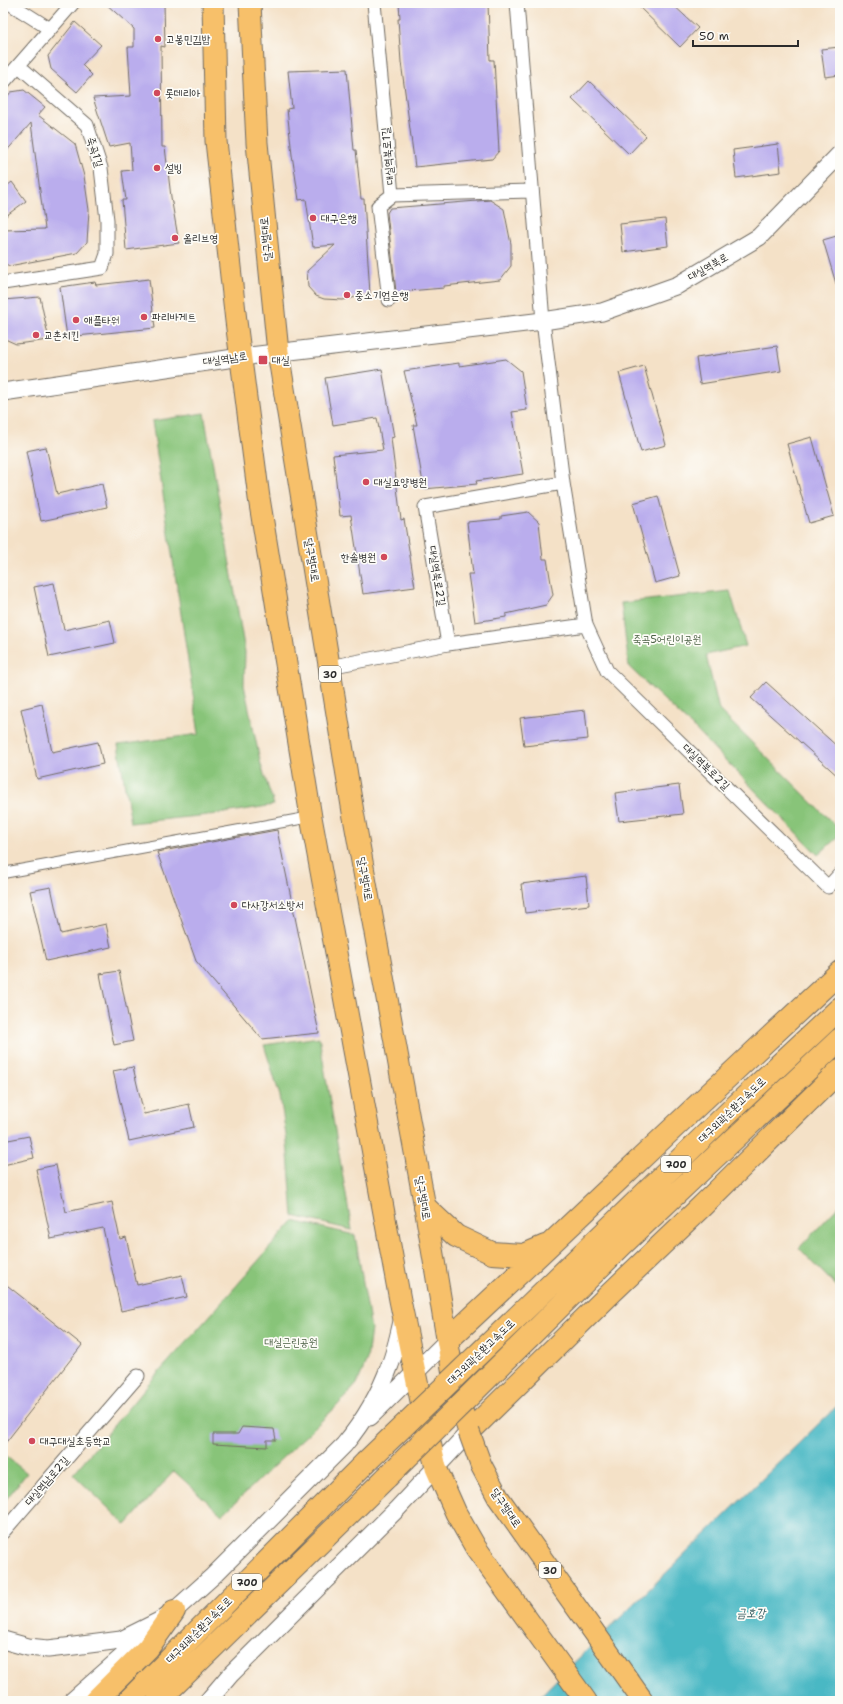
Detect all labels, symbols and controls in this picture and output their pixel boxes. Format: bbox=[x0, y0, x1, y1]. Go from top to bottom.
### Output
scale bar bbox=[693, 22, 798, 48]
text: 50 m bbox=[699, 28, 729, 44]
place label: 고봉민김밥 bbox=[166, 32, 210, 47]
marker: 고봉민김밥 bbox=[153, 34, 163, 44]
place label: 롯데리아 bbox=[165, 86, 201, 101]
marker: 롯데리아 bbox=[152, 88, 162, 98]
street label: 대실역북로1길 bbox=[378, 126, 398, 185]
street label: 죽곡1길 bbox=[83, 135, 107, 169]
place label: 설빙 bbox=[165, 161, 183, 176]
marker: 설빙 bbox=[152, 163, 162, 173]
place label: 대구은행 bbox=[321, 211, 357, 226]
marker: 대구은행 bbox=[308, 213, 318, 223]
street label: 달구벌대로 bbox=[257, 216, 275, 262]
place label: 올리브영 bbox=[183, 231, 218, 246]
marker: 올리브영 bbox=[170, 233, 180, 243]
street label: 대실역북로 bbox=[685, 249, 731, 285]
place label: 중소기업은행 bbox=[355, 288, 408, 303]
marker: 중소기업은행 bbox=[342, 290, 352, 300]
place label: 파리바게트 bbox=[152, 310, 196, 325]
marker: 파리바게트 bbox=[139, 312, 149, 322]
place label: 애플타워 bbox=[84, 313, 119, 328]
marker: 애플타워 bbox=[71, 315, 81, 325]
place label: 교촌치킨 bbox=[44, 328, 79, 343]
marker: 교촌치킨 bbox=[31, 330, 41, 340]
street label: 대실역남로 bbox=[202, 348, 248, 370]
place label: 대실 bbox=[272, 353, 290, 368]
marker: 대실 bbox=[257, 354, 269, 366]
place label: 대실요양병원 bbox=[374, 475, 427, 490]
marker: 대실요양병원 bbox=[361, 477, 371, 487]
street label: 달구벌대로 bbox=[301, 537, 323, 583]
street label: 대실역북로2길 bbox=[425, 545, 449, 607]
place label: 한솔병원 bbox=[341, 550, 376, 565]
marker: 한솔병원 bbox=[379, 552, 389, 562]
park label: 죽곡5어린이공원 bbox=[633, 632, 701, 647]
road number: 30 bbox=[319, 666, 341, 682]
street label: 대실역북로2길 bbox=[679, 740, 733, 794]
street label: 달구벌대로 bbox=[354, 856, 376, 902]
place label: 다사강서소방서 bbox=[242, 898, 304, 913]
marker: 다사강서소방서 bbox=[229, 900, 239, 910]
street label: 대구외곽순환고속도로 bbox=[695, 1074, 769, 1146]
road number: 700 bbox=[661, 1156, 691, 1172]
street label: 달구벌대로 bbox=[412, 1175, 434, 1221]
street label: 대구외곽순환고속도로 bbox=[444, 1316, 518, 1388]
park label: 대실근린공원 bbox=[264, 1335, 318, 1350]
place label: 대구대실초등학교 bbox=[40, 1434, 111, 1449]
marker: 대구대실초등학교 bbox=[27, 1436, 37, 1446]
street label: 대실역남로2길 bbox=[21, 1453, 73, 1509]
street label: 달구벌대로 bbox=[487, 1485, 525, 1531]
road number: 30 bbox=[539, 1562, 561, 1578]
road number: 700 bbox=[232, 1574, 262, 1590]
street label: 대구외곽순환고속도로 bbox=[162, 1593, 236, 1667]
water label: 금호강 bbox=[737, 1605, 767, 1621]

